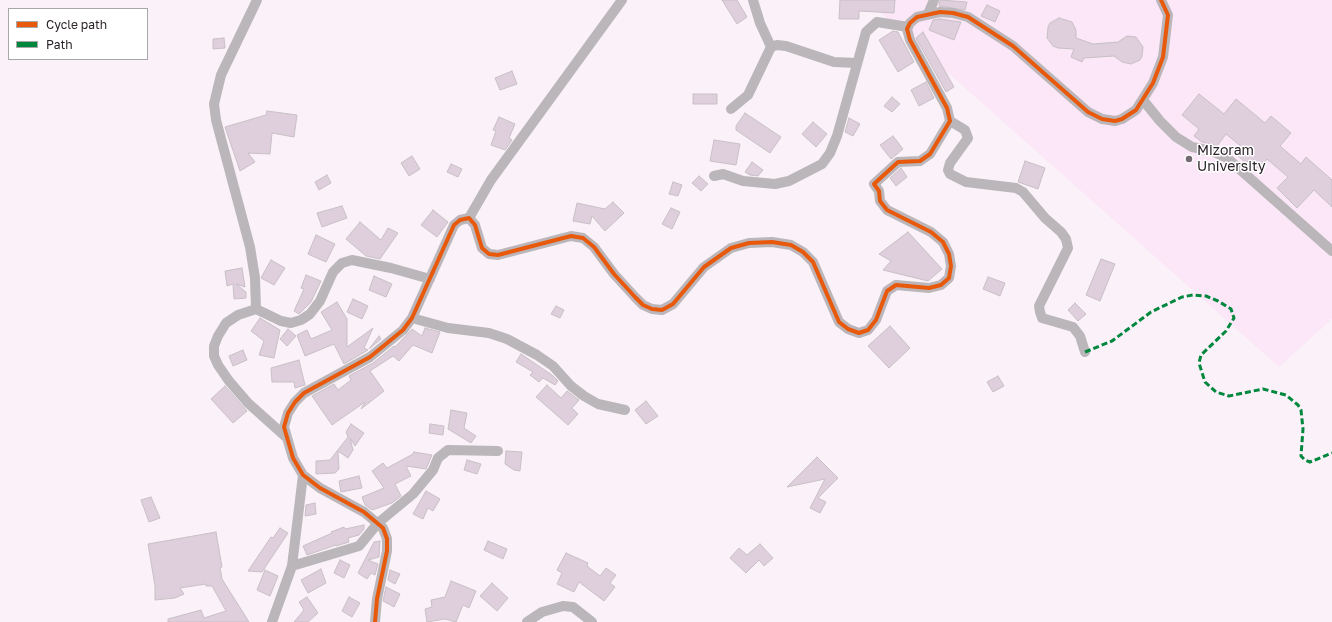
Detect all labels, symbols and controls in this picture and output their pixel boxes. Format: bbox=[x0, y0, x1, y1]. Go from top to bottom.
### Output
legend bbox=[8, 8, 148, 60]
text: Cycle path bbox=[46, 17, 107, 32]
text: Path bbox=[46, 37, 73, 52]
place label: Mizoram University bbox=[1197, 143, 1266, 176]
marker: Mizoram University bbox=[1184, 154, 1194, 164]

